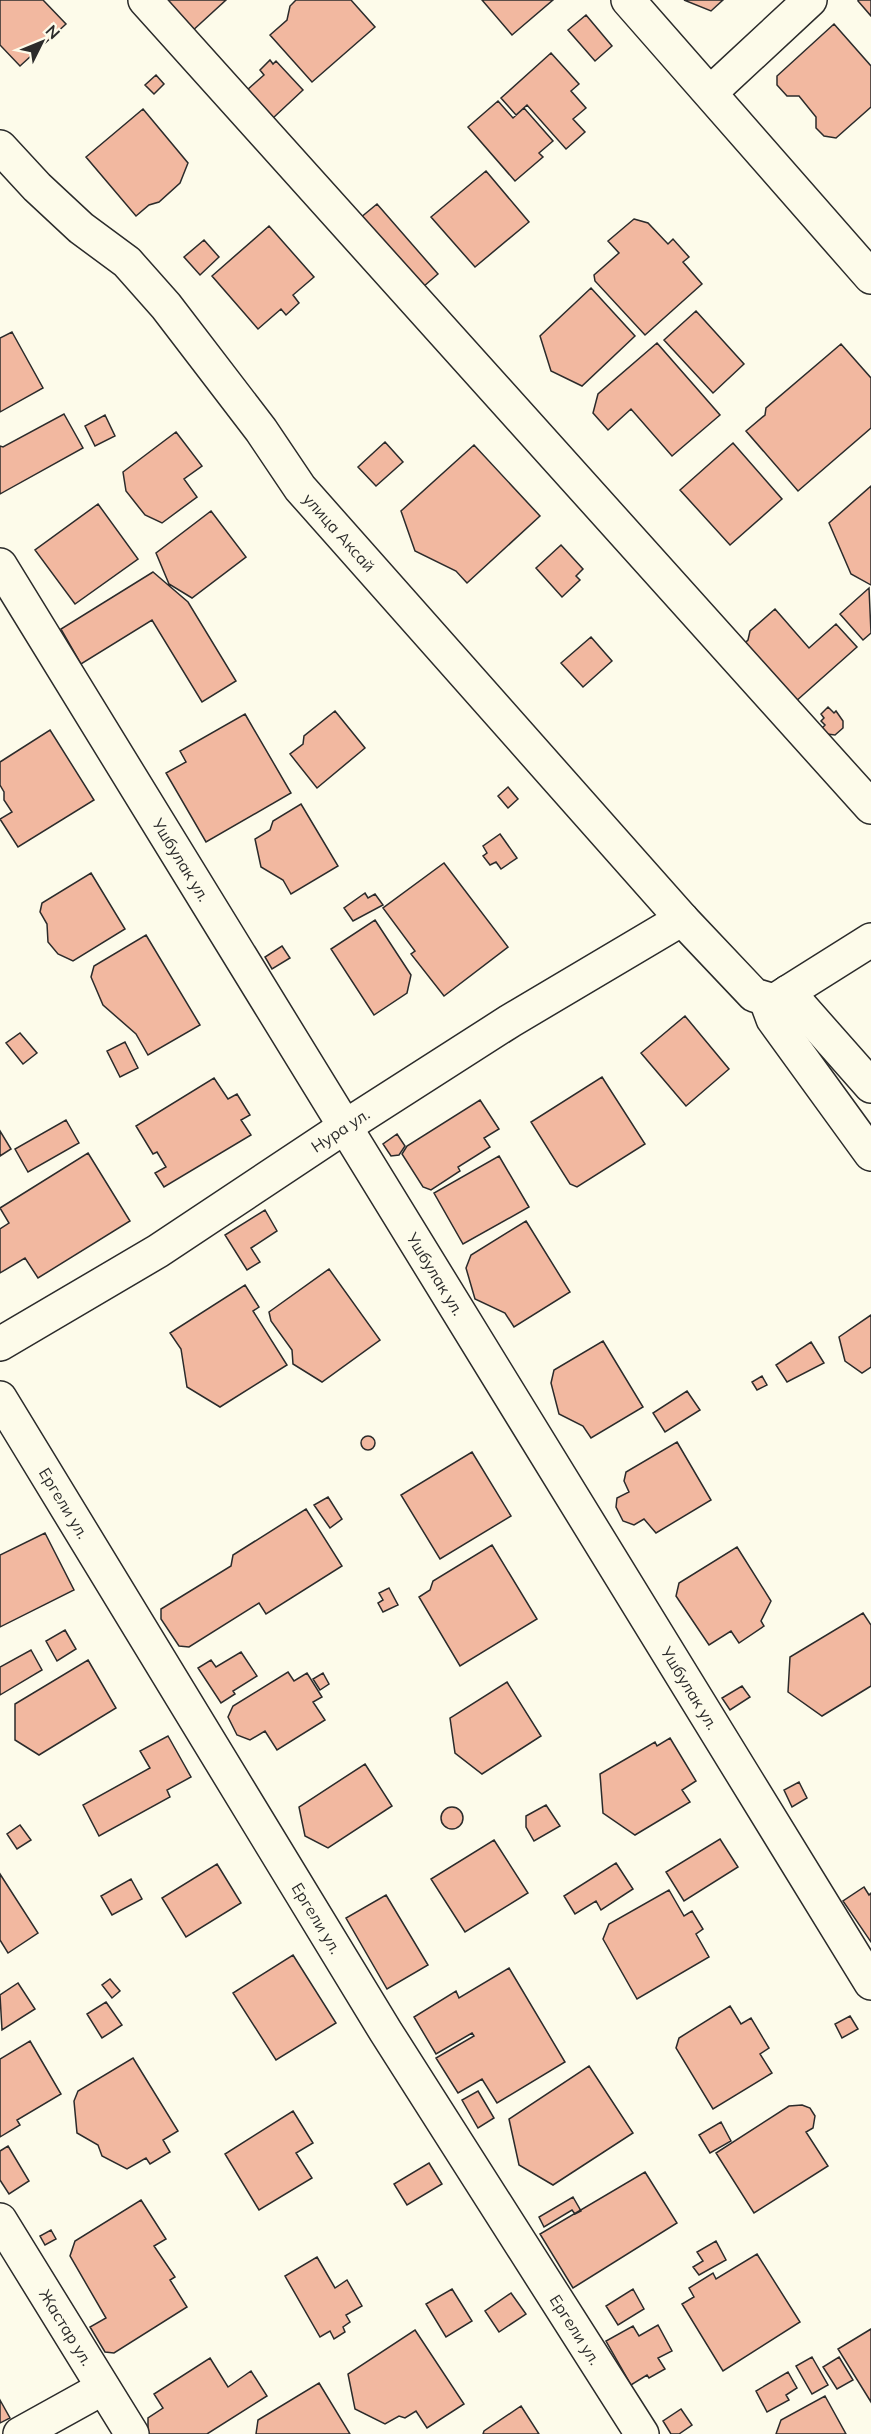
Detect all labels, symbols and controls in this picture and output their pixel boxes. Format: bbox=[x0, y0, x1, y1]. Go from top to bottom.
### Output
north arrow bbox=[12, 12, 72, 72]
text: N bbox=[42, 21, 64, 43]
street label: улица Аксай bbox=[299, 489, 380, 576]
street label: Ушбулак ул. bbox=[148, 814, 214, 905]
street label: Нура ул. bbox=[307, 1104, 373, 1157]
street label: Ушбулак ул. bbox=[402, 1228, 468, 1319]
street label: Ергели ул. bbox=[35, 1464, 93, 1542]
street label: Ушбулак ул. bbox=[656, 1642, 723, 1733]
street label: Ергели ул. bbox=[287, 1879, 346, 1957]
street label: Жастар ул. bbox=[35, 2285, 97, 2369]
street label: Ергели ул. bbox=[546, 2291, 605, 2368]

